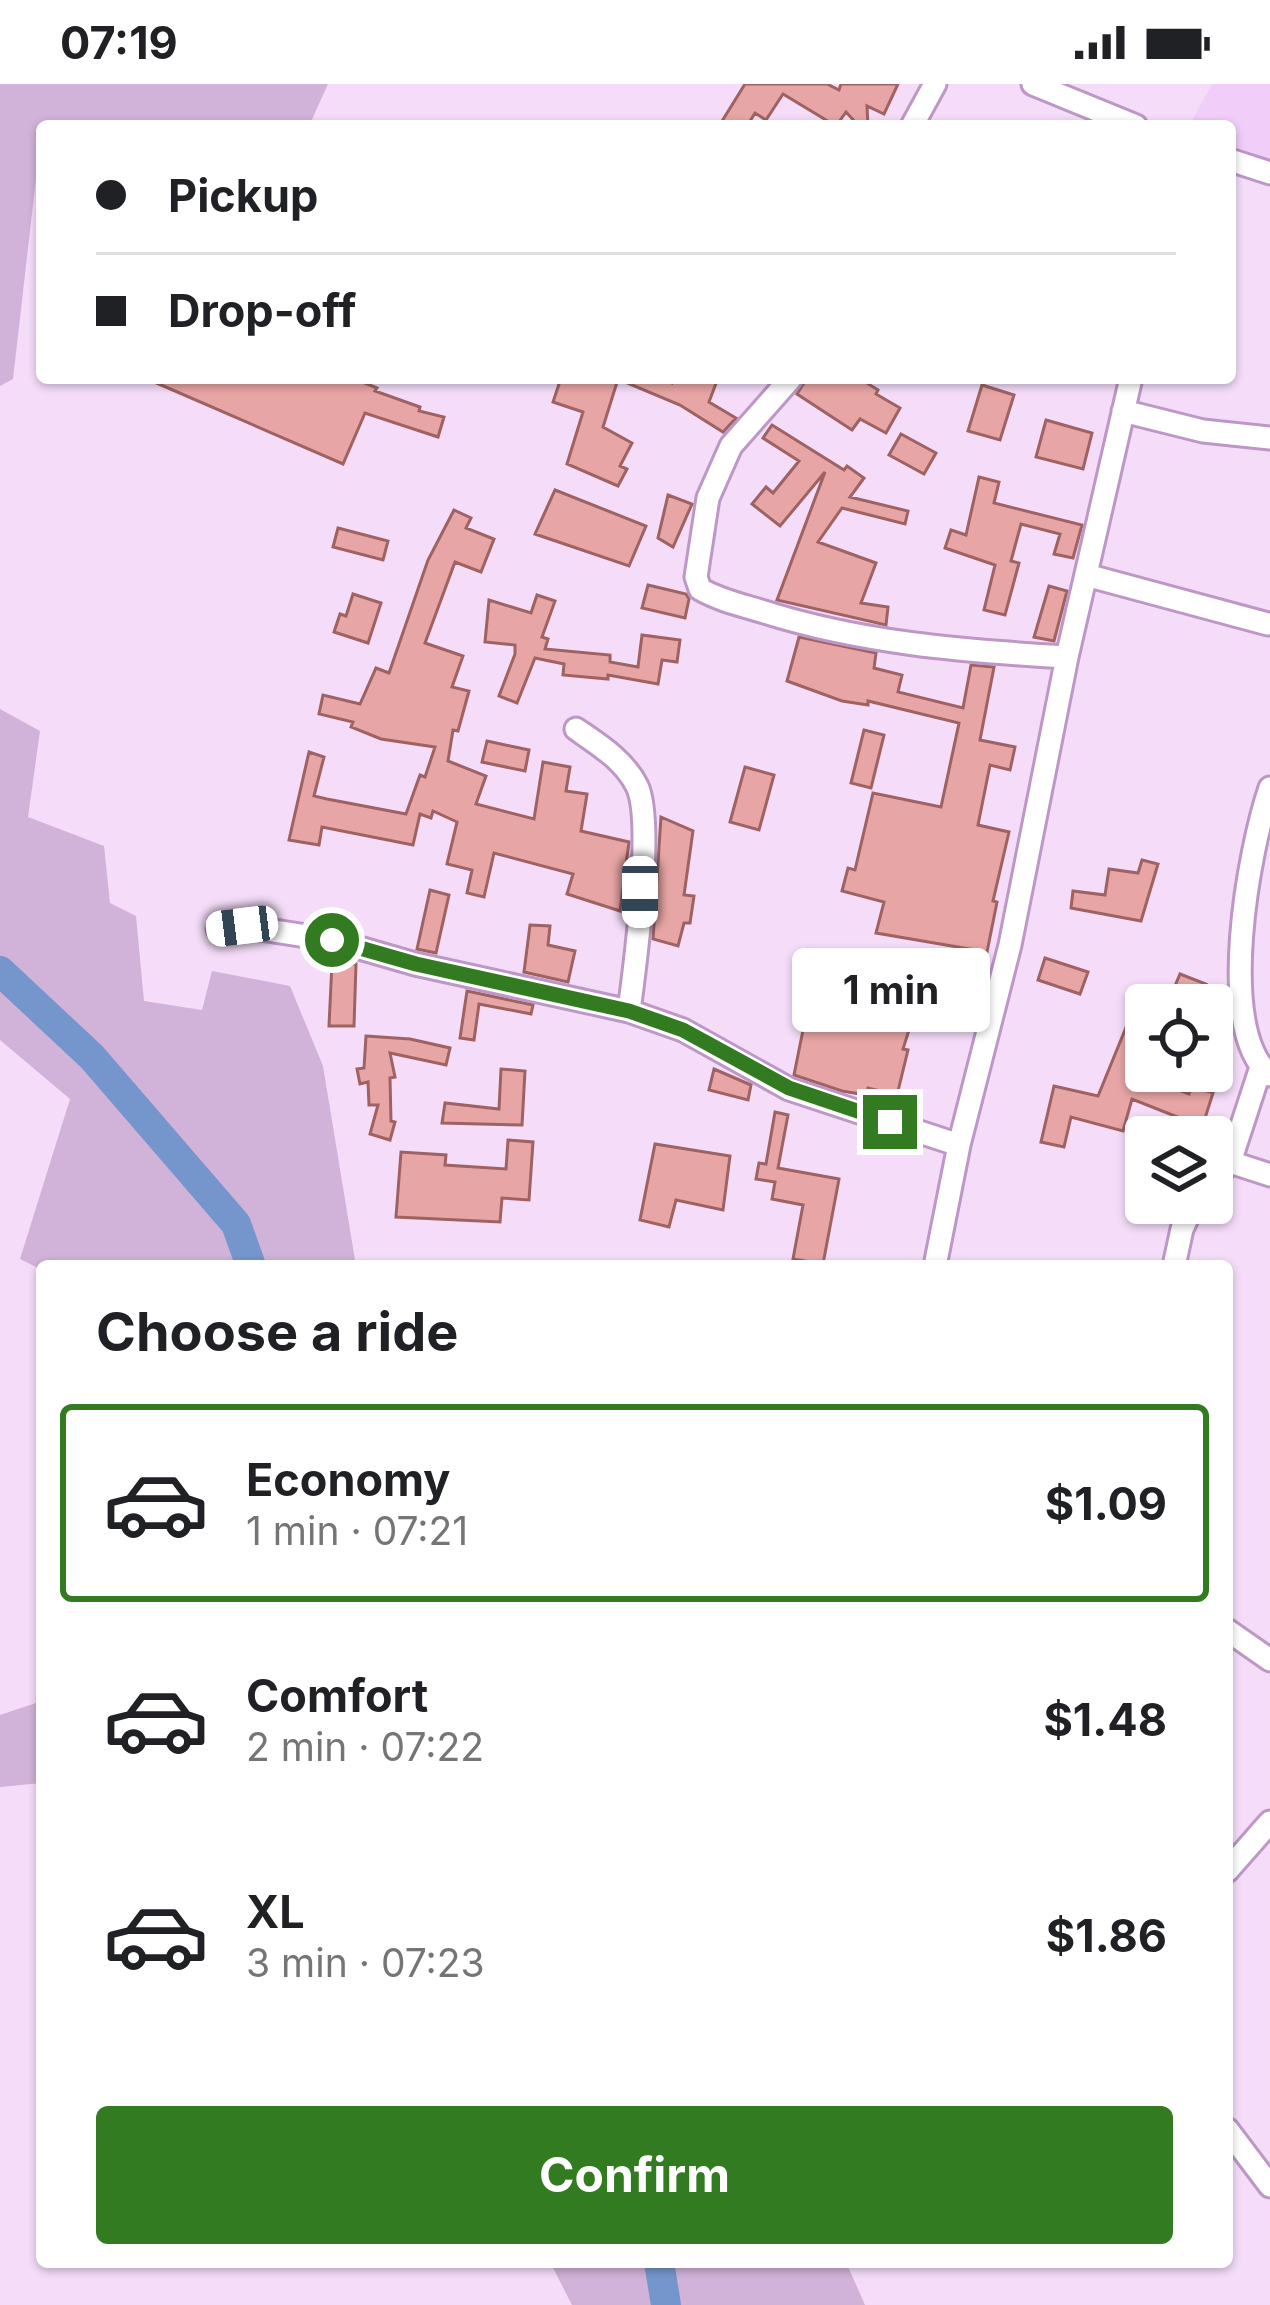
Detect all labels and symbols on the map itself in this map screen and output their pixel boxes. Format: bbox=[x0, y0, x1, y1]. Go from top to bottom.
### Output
car bbox=[622, 856, 658, 928]
car bbox=[204, 904, 280, 948]
route start bbox=[305, 913, 359, 967]
callout: 1 min bbox=[791, 948, 989, 1032]
route end bbox=[863, 1095, 917, 1149]

